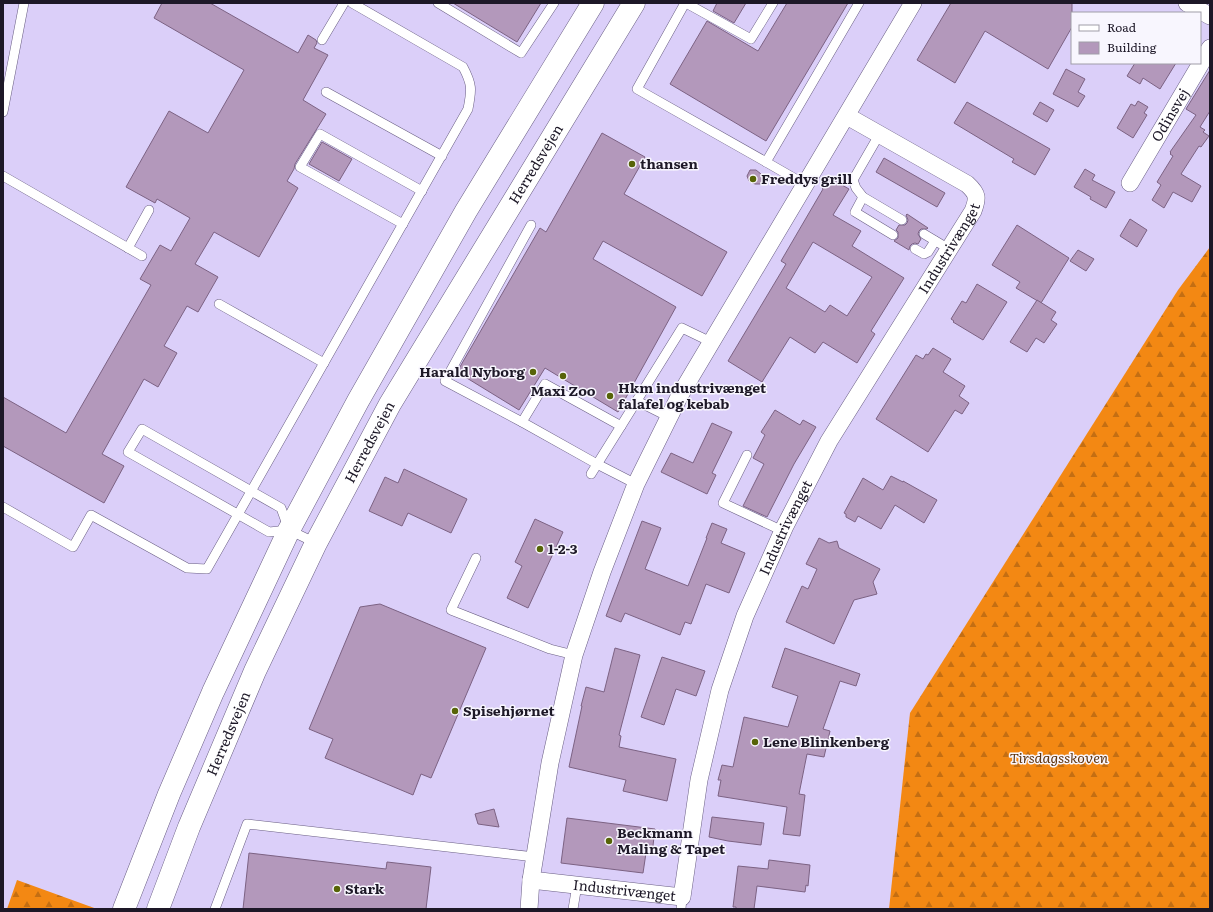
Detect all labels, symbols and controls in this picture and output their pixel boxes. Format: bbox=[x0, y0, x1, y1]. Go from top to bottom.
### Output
legend bbox=[1071, 12, 1201, 64]
text: Road bbox=[1107, 18, 1137, 36]
text: Building bbox=[1107, 38, 1157, 56]
street label: Odinsvej bbox=[1146, 84, 1193, 145]
street label: Herredsvejen bbox=[503, 120, 567, 207]
place label: thansen bbox=[640, 153, 698, 173]
marker: thansen bbox=[627, 159, 637, 169]
place label: Freddys grill bbox=[761, 168, 852, 188]
marker: Freddys grill bbox=[748, 174, 758, 184]
street label: Industrivænget bbox=[913, 200, 984, 297]
place label: Harald Nyborg bbox=[419, 361, 526, 381]
marker: Harald Nyborg bbox=[528, 367, 538, 377]
marker: Maxi Zoo bbox=[558, 371, 568, 381]
place label: Hkm industrivænget falafel og kebab bbox=[618, 377, 767, 413]
place label: Maxi Zoo bbox=[530, 380, 596, 400]
marker: Hkm industrivænget falafel og kebab bbox=[605, 391, 615, 401]
street label: Herredsvejen bbox=[339, 397, 399, 486]
street label: Industrivænget bbox=[753, 476, 816, 578]
place label: 1-2-3 bbox=[548, 538, 578, 558]
marker: 1-2-3 bbox=[535, 544, 545, 554]
street label: Herredsvejen bbox=[201, 688, 254, 779]
place label: Spisehjørnet bbox=[463, 700, 556, 720]
marker: Spisehjørnet bbox=[450, 706, 460, 716]
place label: Lene Blinkenberg bbox=[763, 731, 890, 751]
marker: Lene Blinkenberg bbox=[750, 737, 760, 747]
park label: Tirsdagsskoven bbox=[1010, 747, 1109, 767]
place label: Beckmann Maling & Tapet bbox=[617, 822, 726, 858]
marker: Beckmann Maling & Tapet bbox=[604, 836, 614, 846]
street label: Industrivænget bbox=[572, 874, 677, 905]
place label: Stark bbox=[345, 878, 385, 898]
marker: Stark bbox=[332, 884, 342, 894]

